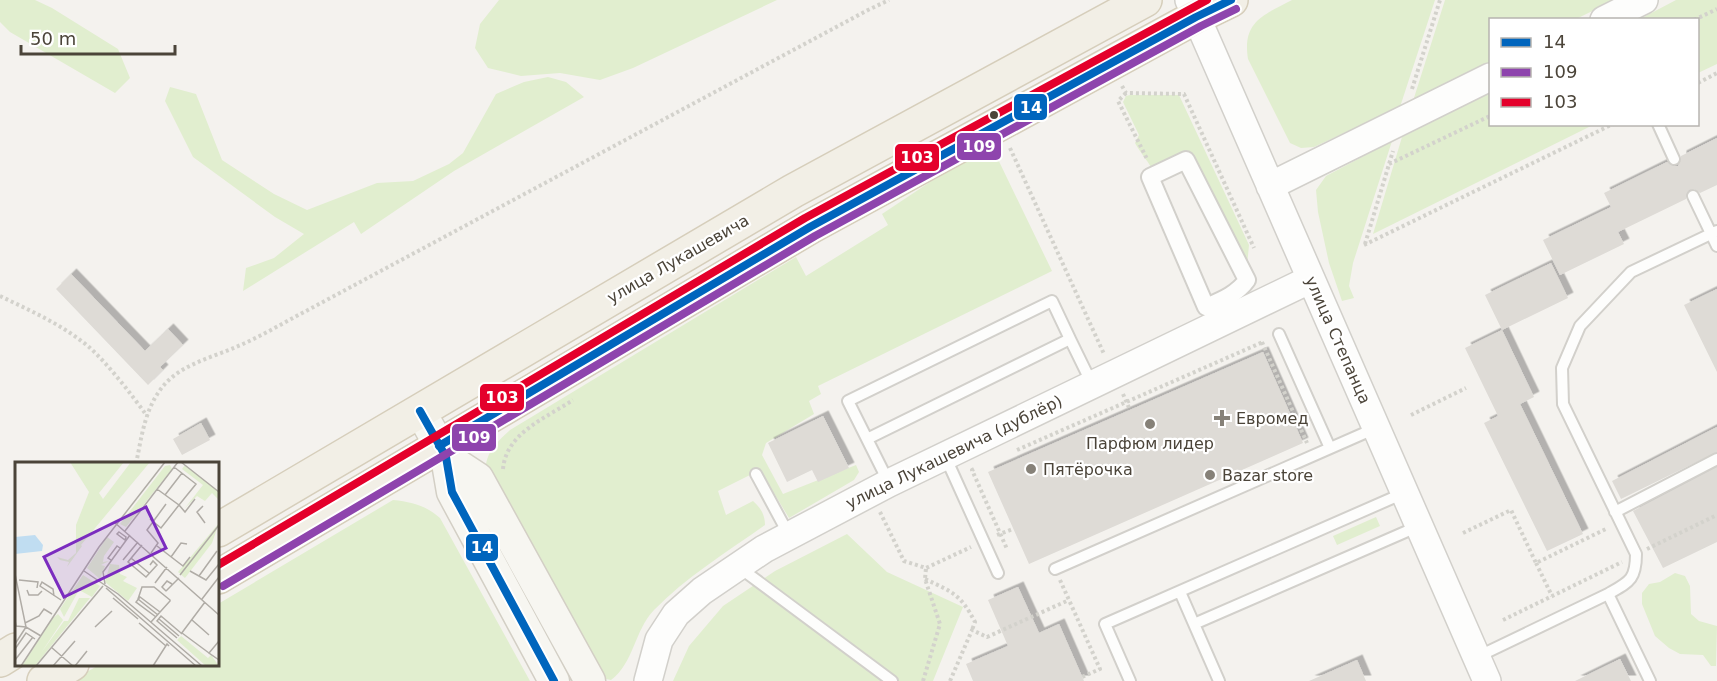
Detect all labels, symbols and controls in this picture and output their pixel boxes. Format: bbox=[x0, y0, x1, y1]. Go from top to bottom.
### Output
scale bar bbox=[21, 18, 176, 56]
legend bbox=[1489, 18, 1699, 126]
text: 50 m bbox=[30, 28, 76, 49]
text: 14 bbox=[1543, 31, 1566, 52]
text: 109 bbox=[1543, 61, 1577, 82]
text: 103 bbox=[1543, 91, 1577, 112]
line badge: 14 bbox=[1013, 93, 1048, 121]
text: 14 bbox=[1020, 98, 1042, 117]
unlabelled marker bbox=[988, 109, 1000, 121]
line badge: 109 bbox=[956, 132, 1002, 161]
text: 109 bbox=[962, 137, 996, 156]
line badge: 103 bbox=[894, 143, 940, 172]
text: 103 bbox=[900, 148, 934, 167]
street label: улица Лукашевича bbox=[604, 211, 752, 307]
street label: улица Степанца bbox=[1301, 273, 1375, 407]
line badge: 103 bbox=[479, 383, 525, 412]
text: 103 bbox=[485, 388, 519, 407]
street label: улица Лукашевича (дублёр) bbox=[843, 391, 1065, 513]
marker: Евромед bbox=[1213, 409, 1231, 427]
place label: Евромед bbox=[1236, 409, 1308, 428]
marker: Парфюм лидер bbox=[1143, 417, 1157, 431]
line badge: 109 bbox=[451, 423, 497, 452]
text: 109 bbox=[457, 428, 491, 447]
place label: Парфюм лидер bbox=[1086, 434, 1214, 453]
place label: Пятёрочка bbox=[1043, 460, 1133, 479]
inset map bbox=[15, 462, 219, 666]
marker: Пятёрочка bbox=[1024, 462, 1038, 476]
place label: Bazar store bbox=[1222, 466, 1313, 485]
marker: Bazar store bbox=[1203, 468, 1217, 482]
line badge: 14 bbox=[465, 533, 499, 562]
text: 14 bbox=[471, 538, 493, 557]

